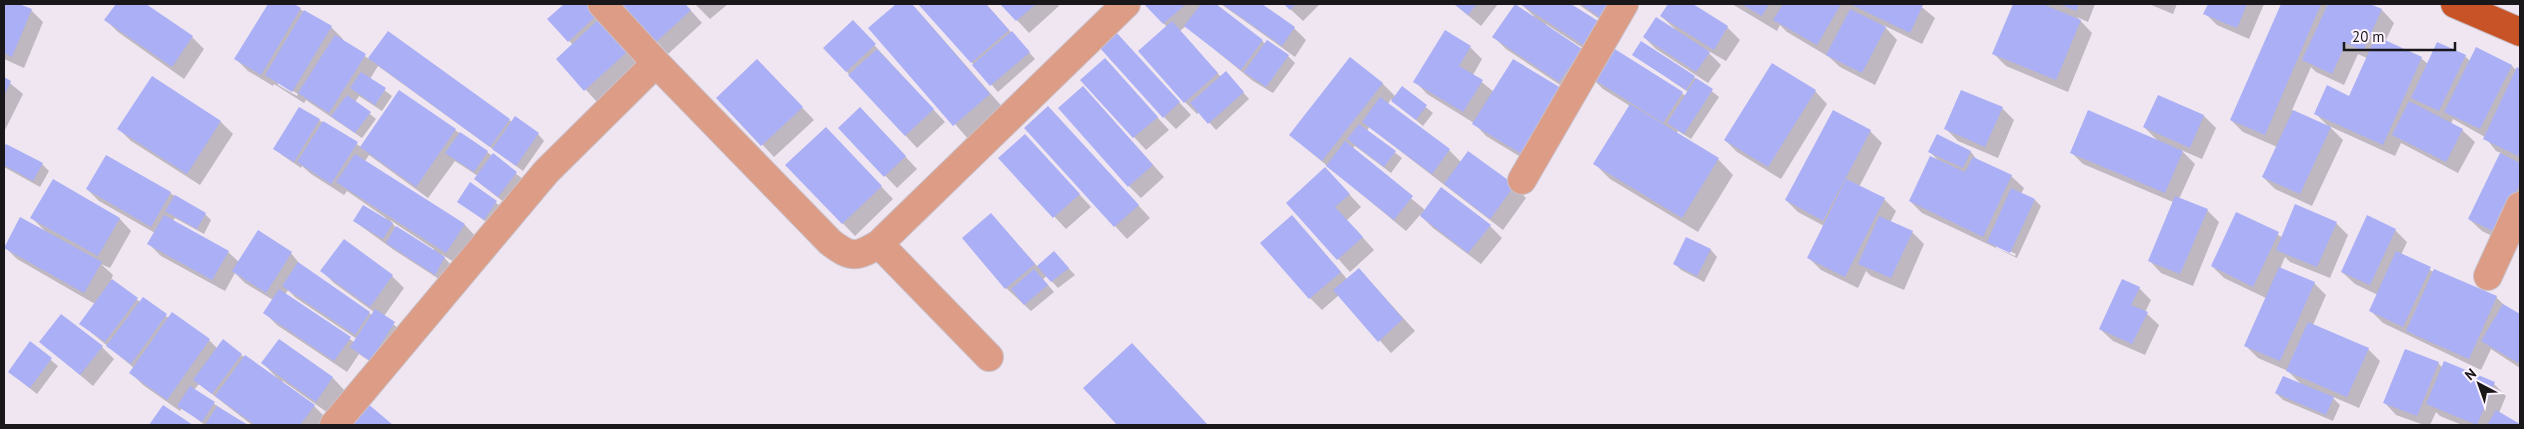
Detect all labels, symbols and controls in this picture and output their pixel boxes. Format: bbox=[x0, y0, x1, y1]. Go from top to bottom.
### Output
scale bar bbox=[2344, 20, 2455, 52]
text: 20 m bbox=[2352, 27, 2385, 46]
north arrow bbox=[2454, 359, 2504, 409]
text: N bbox=[2461, 364, 2480, 384]

